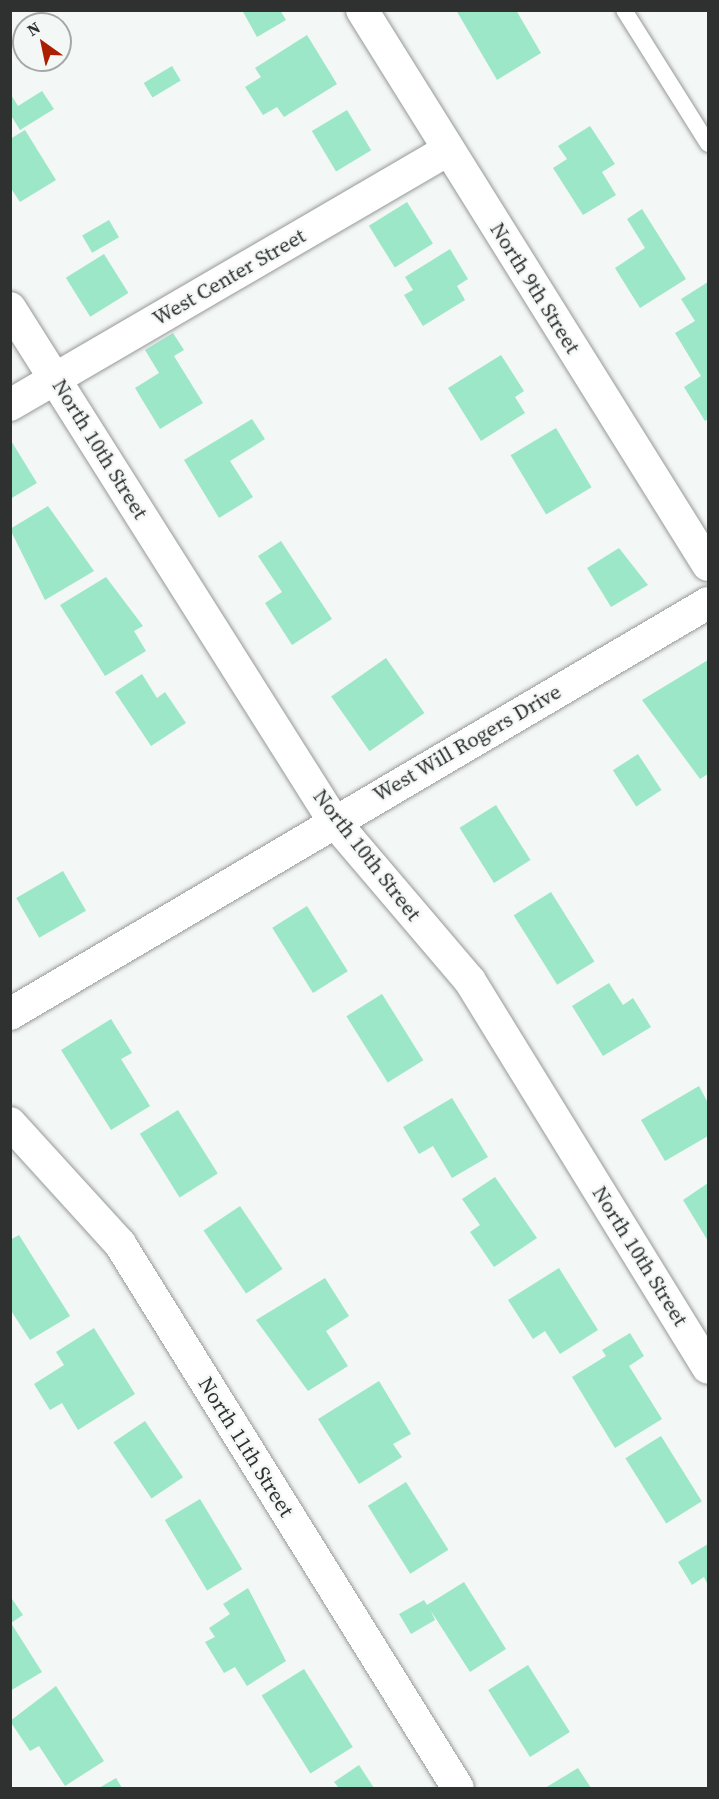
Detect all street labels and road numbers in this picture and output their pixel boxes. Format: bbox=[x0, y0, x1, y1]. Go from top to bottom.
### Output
street label: North 9th Street bbox=[485, 218, 585, 358]
street label: West Center Street bbox=[148, 223, 310, 331]
street label: North 10th Street bbox=[47, 374, 153, 524]
street label: West Will Rogers Drive bbox=[368, 679, 566, 807]
street label: North 10th Street bbox=[308, 784, 426, 926]
street label: North 10th Street bbox=[587, 1181, 693, 1331]
street label: North 11th Street bbox=[193, 1372, 299, 1522]

